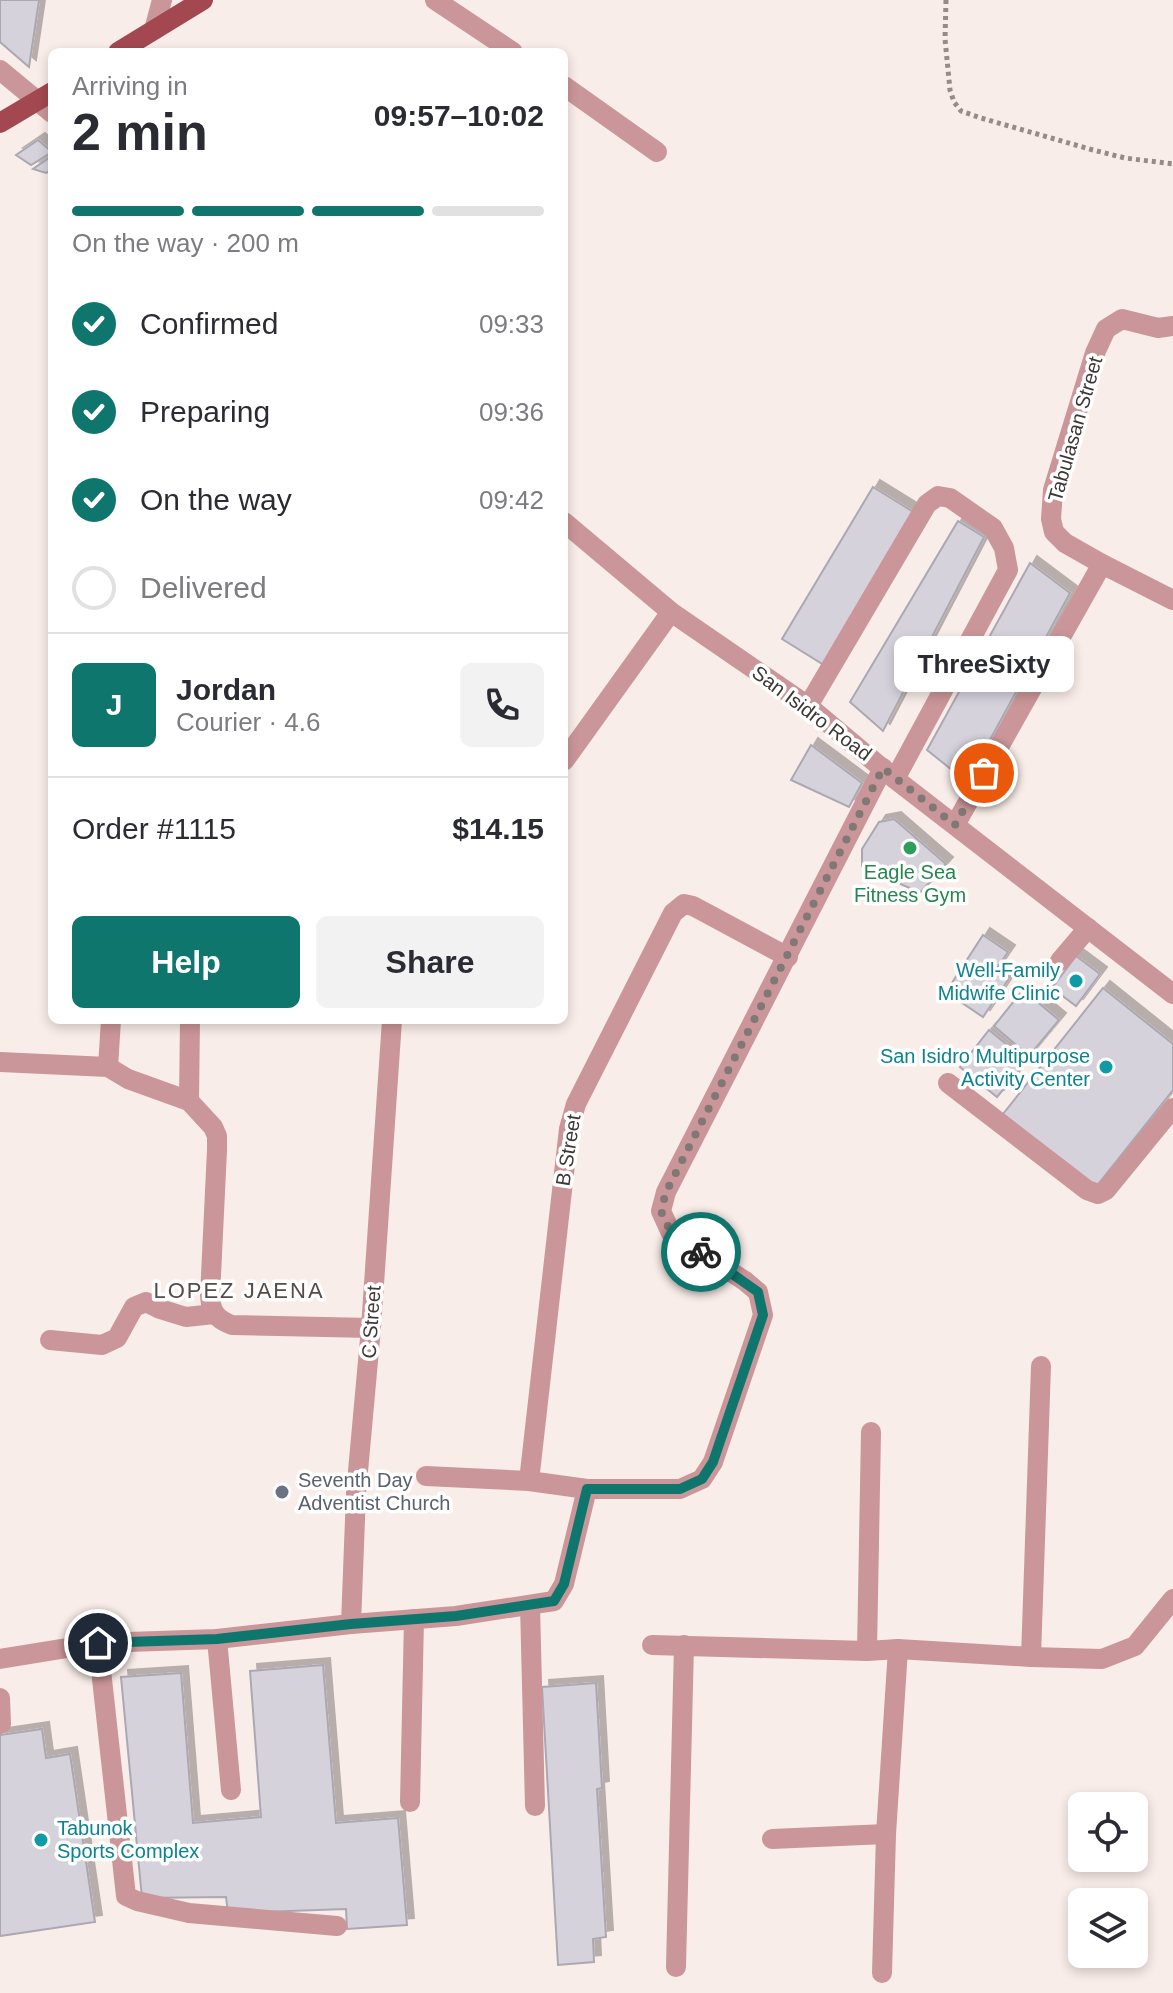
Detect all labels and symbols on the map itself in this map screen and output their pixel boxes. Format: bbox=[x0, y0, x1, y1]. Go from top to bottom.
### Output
street label: Tabulasan Street bbox=[1044, 353, 1106, 504]
callout: ThreeSixty bbox=[894, 637, 1074, 693]
street label: San Isidro Road bbox=[748, 661, 876, 765]
pin bbox=[950, 739, 1018, 807]
marker: Eagle Sea Fitness Gym bbox=[901, 839, 919, 857]
place label: Eagle Sea Fitness Gym bbox=[854, 861, 966, 906]
place label: Well-Family Midwife Clinic bbox=[938, 959, 1060, 1004]
marker: Well-Family Midwife Clinic bbox=[1067, 972, 1085, 990]
place label: San Isidro Multipurpose Activity Center bbox=[880, 1045, 1090, 1090]
marker: San Isidro Multipurpose Activity Center bbox=[1097, 1058, 1115, 1076]
street label: B Street bbox=[551, 1112, 585, 1187]
courier bbox=[661, 1212, 741, 1292]
district label: LOPEZ JAENA bbox=[153, 1278, 325, 1303]
street label: C Street bbox=[357, 1284, 385, 1359]
place label: Seventh Day Adventist Church bbox=[298, 1469, 450, 1514]
marker: Seventh Day Adventist Church bbox=[273, 1483, 291, 1501]
pin bbox=[64, 1609, 132, 1677]
place label: Tabunok Sports Complex bbox=[57, 1817, 199, 1862]
marker: Tabunok Sports Complex bbox=[32, 1831, 50, 1849]

